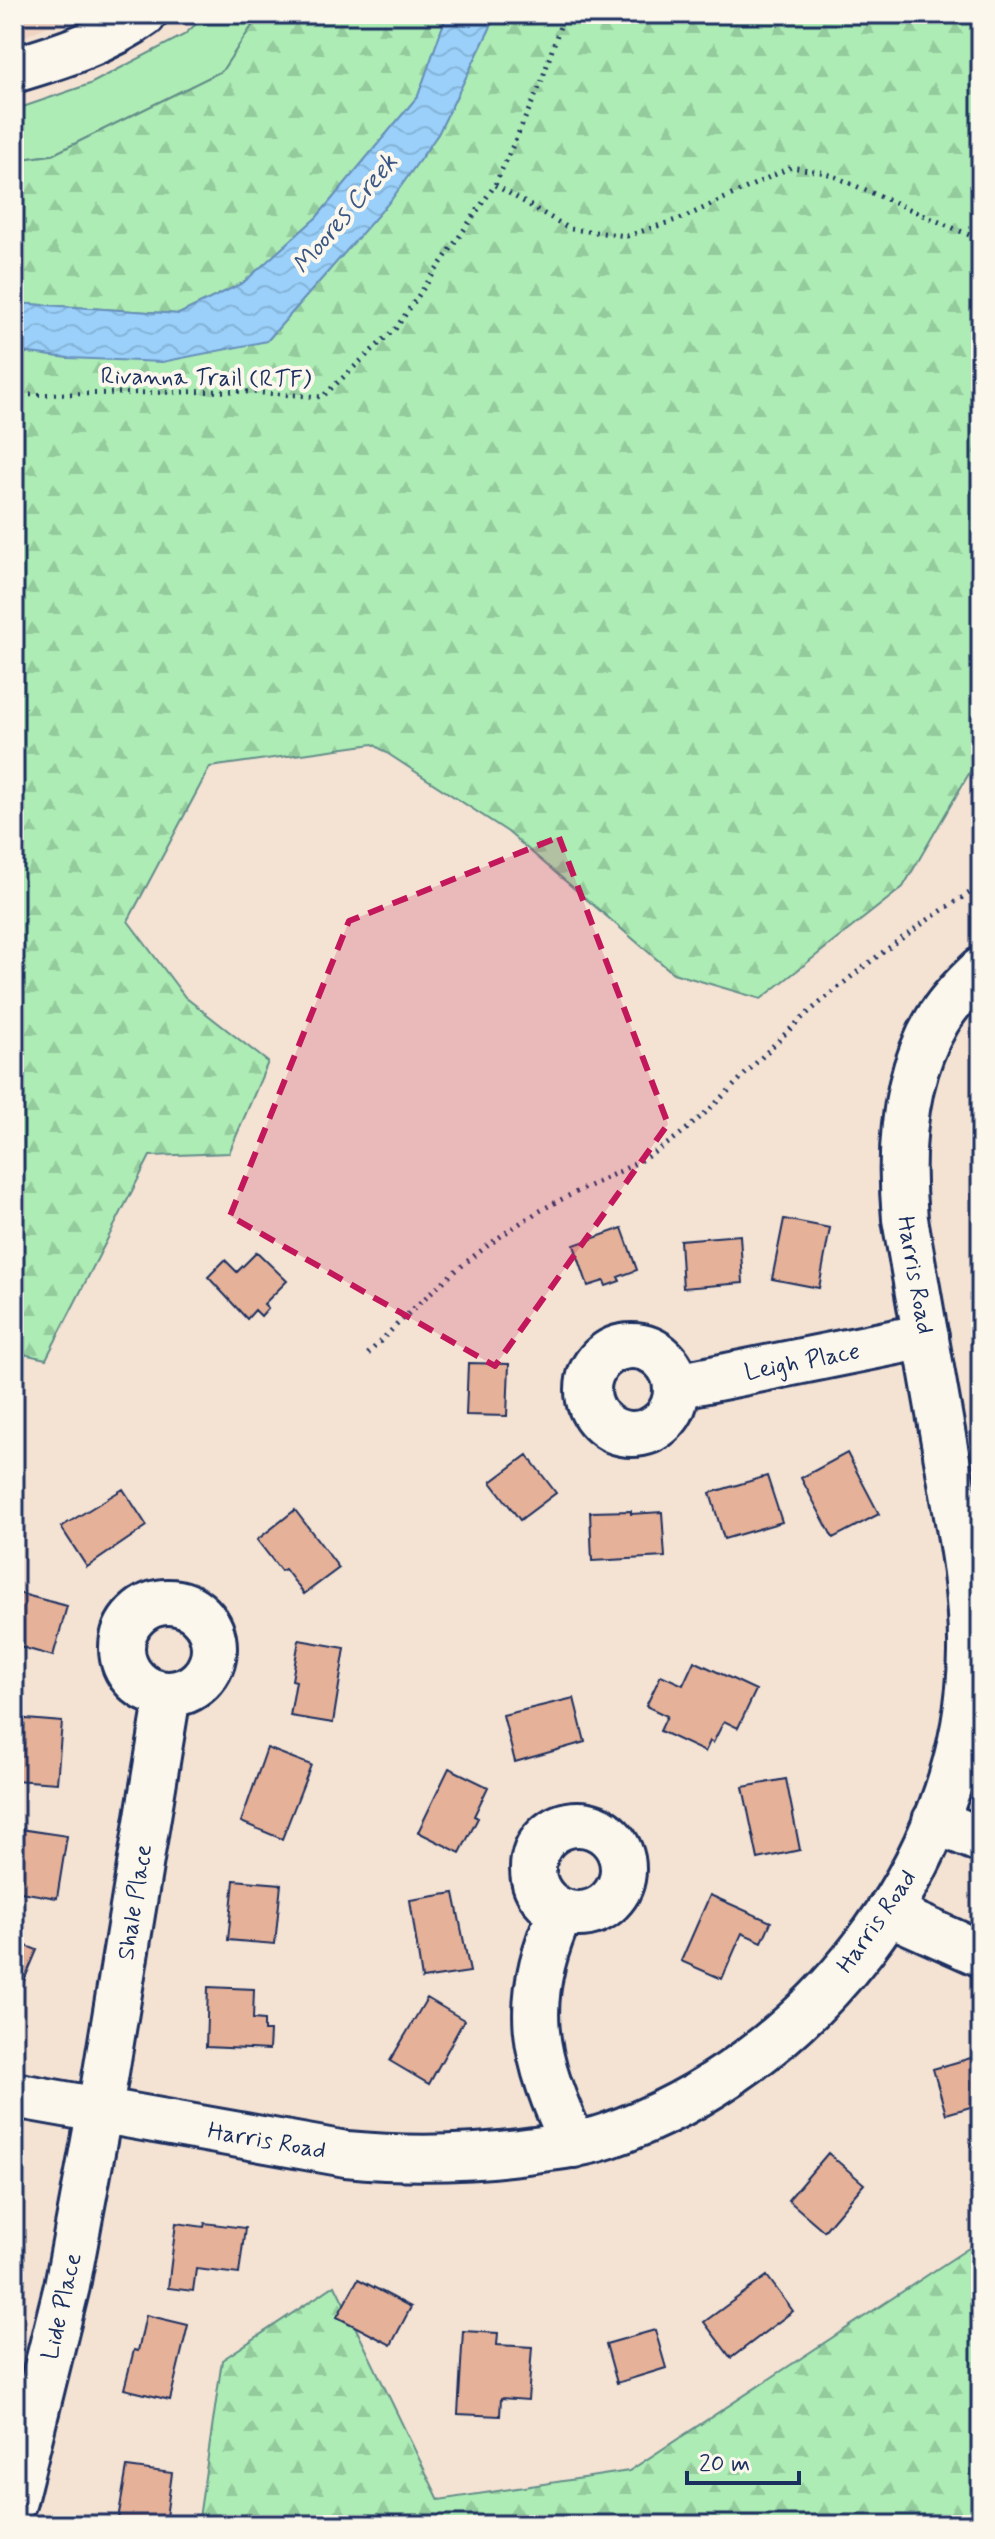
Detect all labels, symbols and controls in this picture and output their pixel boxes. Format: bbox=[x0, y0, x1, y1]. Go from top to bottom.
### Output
water label: Moores Creek bbox=[285, 147, 406, 282]
street label: Rivanna Trail (RTF) bbox=[100, 361, 312, 396]
street label: Harris Road bbox=[889, 1214, 940, 1337]
street label: Leigh Place bbox=[742, 1336, 862, 1389]
street label: Shale Place bbox=[111, 1842, 160, 1962]
street label: Harris Road bbox=[830, 1864, 924, 1980]
street label: Harris Road bbox=[205, 2116, 328, 2167]
street label: Lide Place bbox=[35, 2250, 90, 2363]
scale bar bbox=[687, 2435, 799, 2485]
text: 20 m bbox=[699, 2449, 750, 2480]

